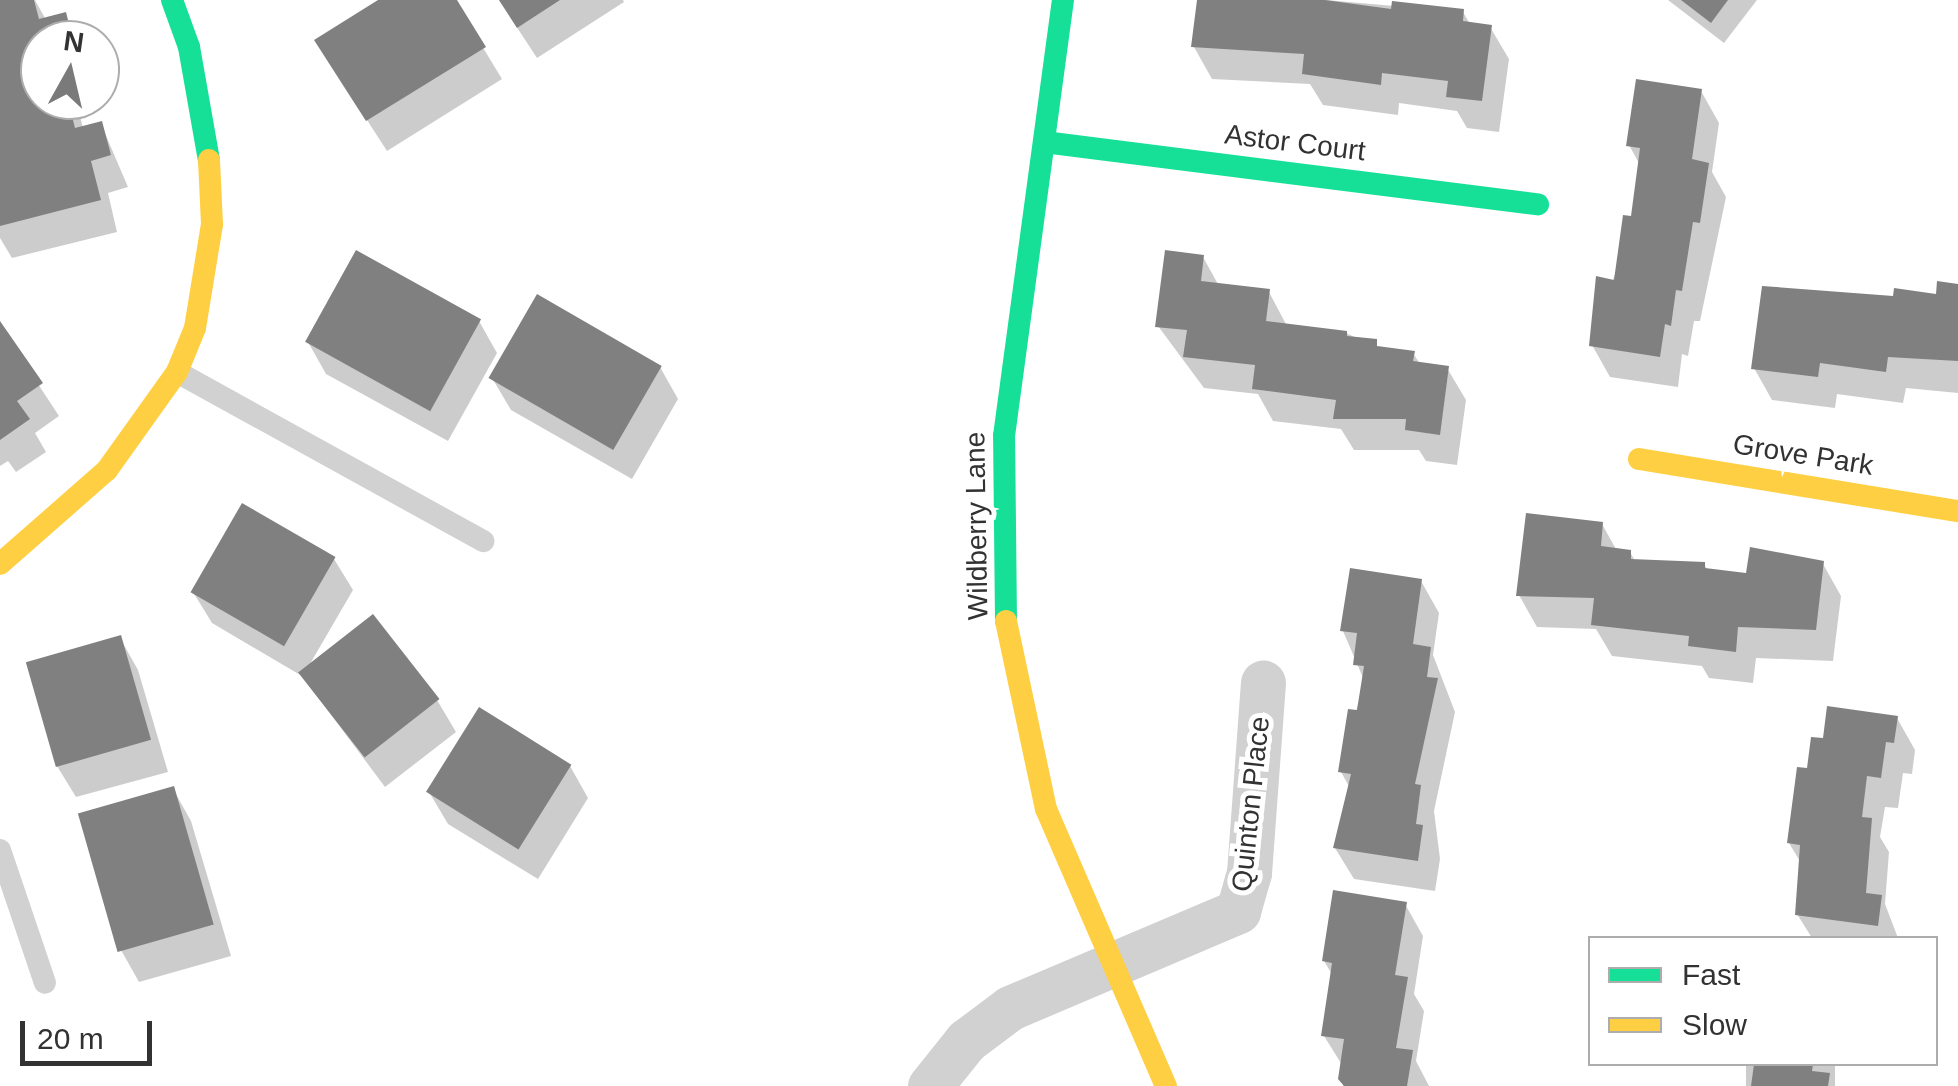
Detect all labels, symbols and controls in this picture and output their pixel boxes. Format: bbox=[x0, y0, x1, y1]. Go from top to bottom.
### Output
north arrow bbox=[20, 20, 120, 120]
text: N bbox=[62, 25, 86, 59]
street label: Astor Court bbox=[1223, 118, 1367, 168]
street label: Grove Park bbox=[1730, 427, 1876, 483]
street label: Wildberry Lane bbox=[959, 432, 995, 620]
street label: Quinton Place bbox=[1225, 715, 1277, 893]
legend bbox=[1588, 936, 1938, 1066]
text: Fast bbox=[1682, 958, 1740, 991]
scale bar bbox=[25, 1001, 158, 1063]
text: Slow bbox=[1682, 1008, 1747, 1041]
text: 20 m bbox=[37, 1022, 104, 1055]

